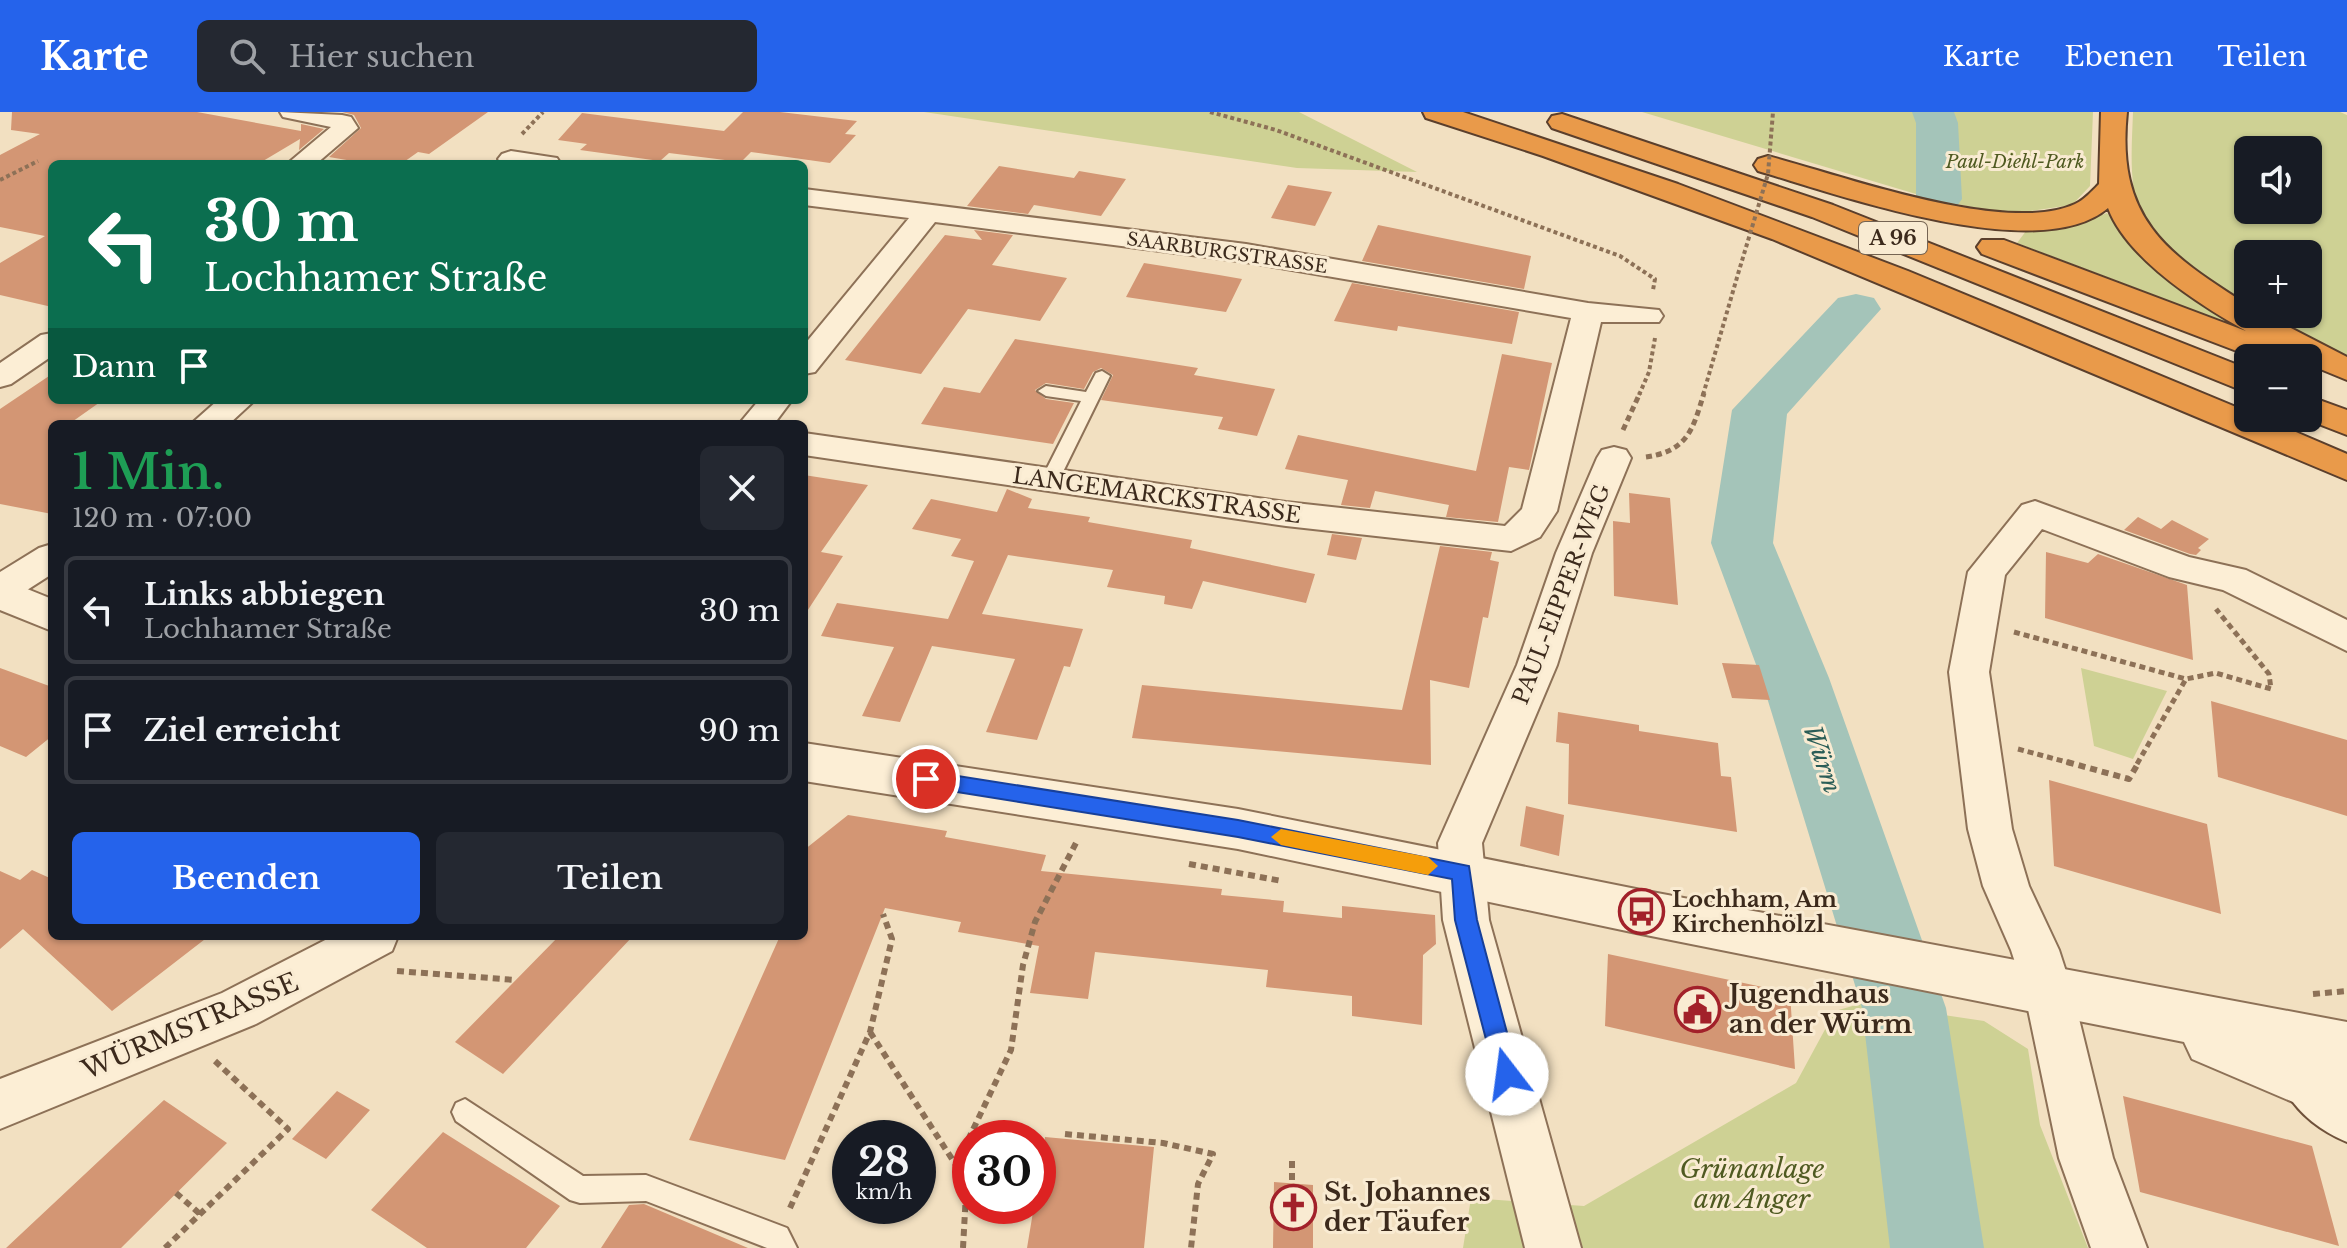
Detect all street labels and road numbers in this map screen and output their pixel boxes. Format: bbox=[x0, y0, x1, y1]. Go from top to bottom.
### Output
road number: A 96 bbox=[1859, 222, 1927, 254]
street label: SAARBURGSTRASSE bbox=[1125, 228, 1329, 278]
street label: LANGEMARCKSTRASSE bbox=[1011, 462, 1303, 529]
street label: PAUL-EIPPER-WEG bbox=[1507, 480, 1616, 708]
street label: WÜRMSTRASSE bbox=[76, 966, 303, 1086]

